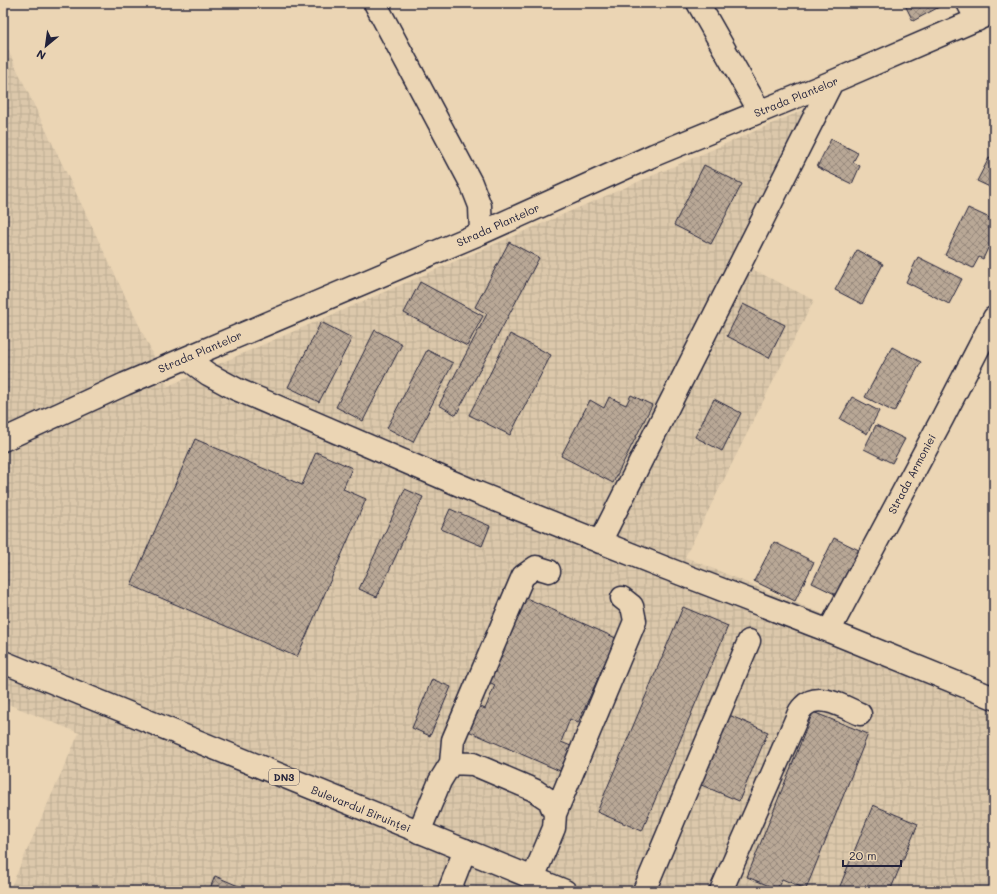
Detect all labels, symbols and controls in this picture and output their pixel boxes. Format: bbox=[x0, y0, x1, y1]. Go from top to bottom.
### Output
north arrow bbox=[26, 26, 66, 66]
text: N bbox=[34, 47, 48, 64]
street label: Strada Plantelor bbox=[751, 73, 840, 120]
street label: Strada Plantelor bbox=[454, 199, 542, 250]
street label: Strada Plantelor bbox=[156, 327, 244, 376]
street label: Strada Armoniei bbox=[884, 431, 939, 517]
road number: DN3 bbox=[269, 769, 299, 785]
street label: Bulevardul Biruinței bbox=[309, 782, 413, 835]
scale bar bbox=[843, 842, 901, 868]
text: 20 m bbox=[849, 847, 877, 863]

